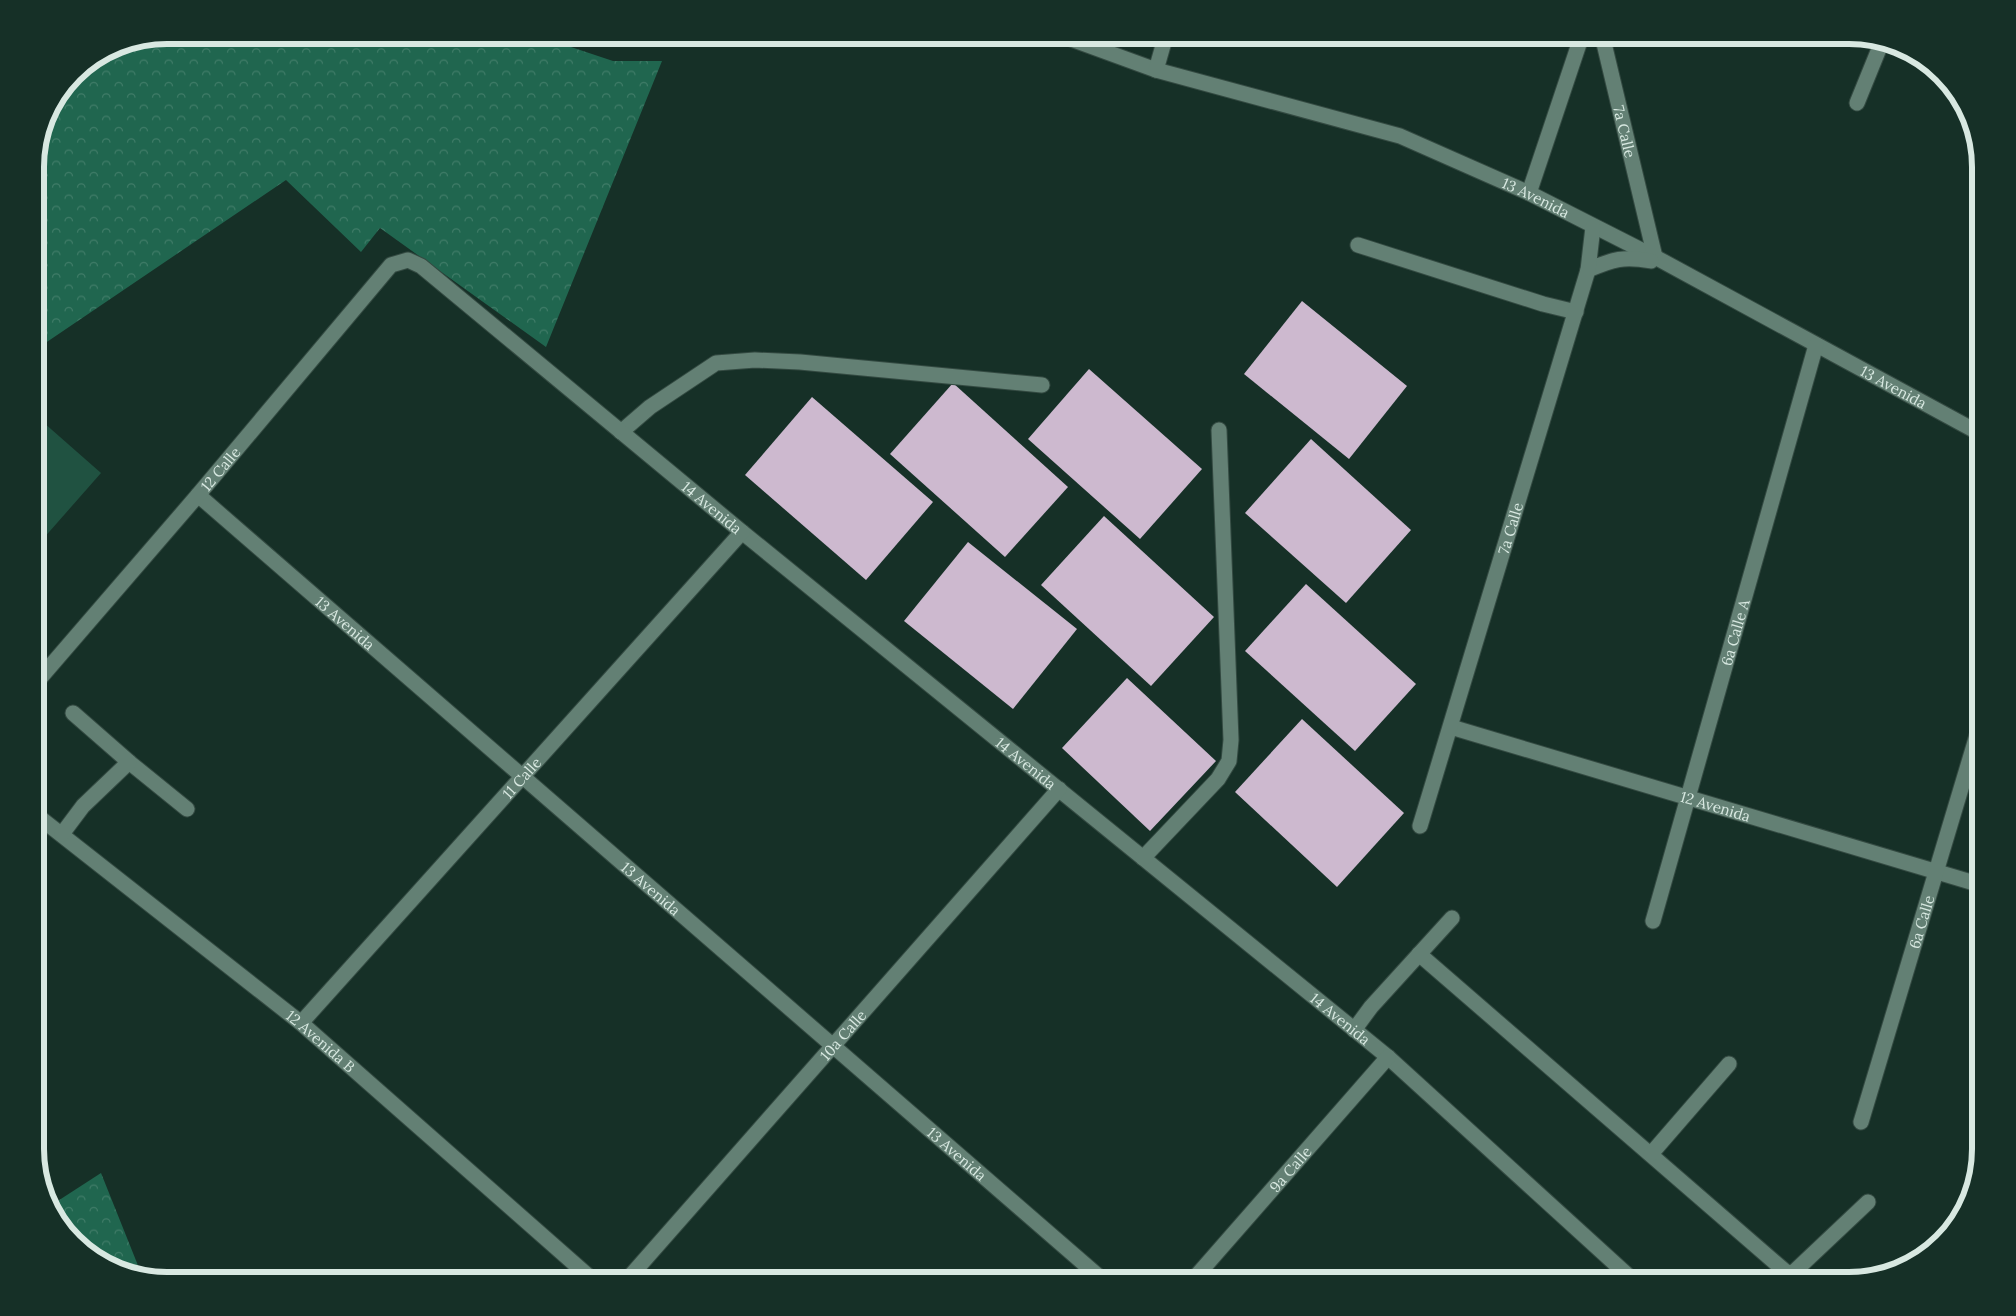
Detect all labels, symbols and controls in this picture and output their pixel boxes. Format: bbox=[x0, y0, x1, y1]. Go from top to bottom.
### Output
street label: 7a Calle bbox=[1610, 103, 1640, 159]
street label: 13 Avenida bbox=[1499, 173, 1573, 222]
street label: 13 Avenida bbox=[1857, 361, 1930, 412]
street label: 12 Calle bbox=[196, 443, 244, 495]
street label: 14 Avenida bbox=[678, 477, 746, 538]
street label: 7a Calle bbox=[1493, 500, 1527, 557]
street label: 13 Avenida bbox=[312, 592, 379, 654]
street label: 6a Calle A bbox=[1716, 596, 1753, 668]
street label: 14 Avenida bbox=[992, 733, 1060, 793]
street label: 11 Calle bbox=[498, 753, 545, 802]
street label: 12 Avenida bbox=[1678, 786, 1753, 825]
street label: 13 Avenida bbox=[618, 857, 685, 919]
street label: 6a Calle bbox=[1904, 893, 1938, 951]
street label: 14 Avenida bbox=[1306, 988, 1375, 1049]
street label: 12 Avenida B bbox=[282, 1006, 359, 1076]
street label: 10a Calle bbox=[815, 1006, 870, 1064]
street label: 13 Avenida bbox=[923, 1123, 991, 1185]
street label: 9a Calle bbox=[1265, 1142, 1315, 1196]

